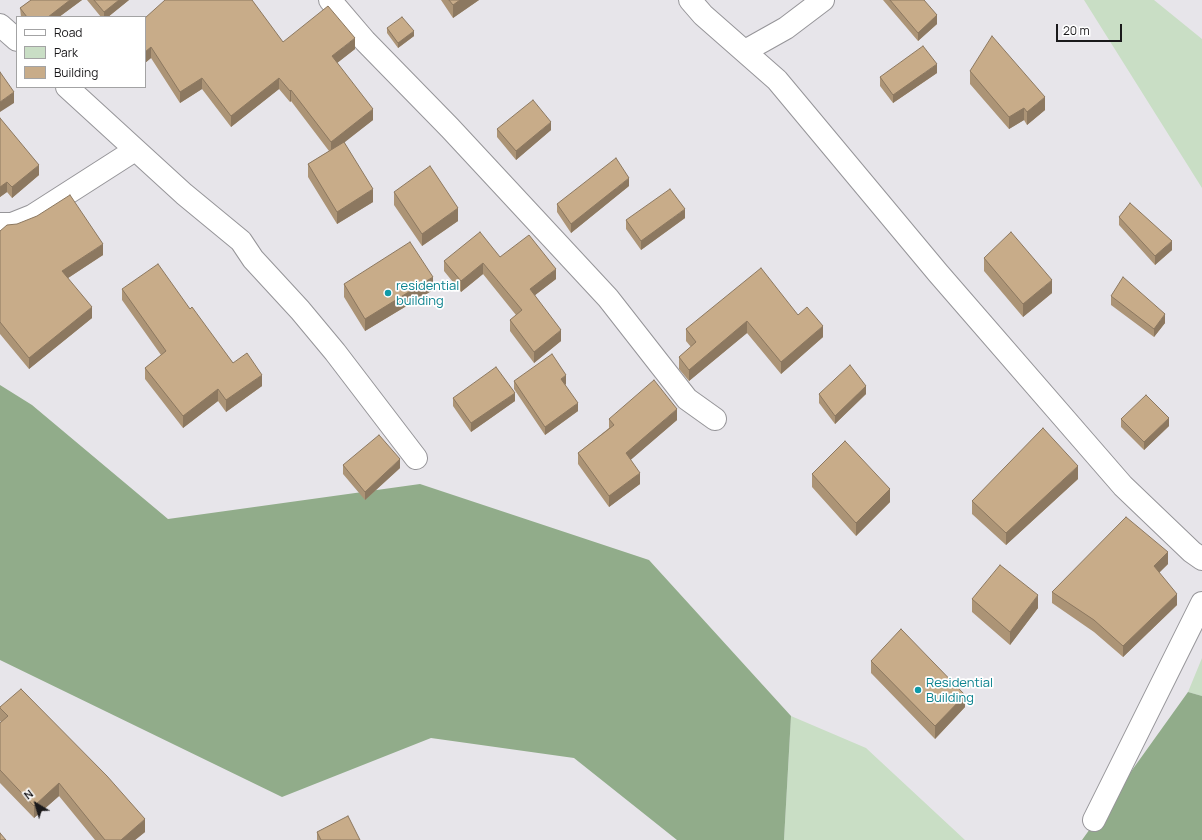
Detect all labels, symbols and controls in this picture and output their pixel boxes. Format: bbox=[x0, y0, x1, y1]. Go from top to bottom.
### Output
legend bbox=[16, 16, 146, 88]
scale bar bbox=[1058, 16, 1124, 42]
text: 20 m bbox=[1063, 22, 1090, 39]
text: Road bbox=[54, 24, 82, 41]
text: Park bbox=[54, 44, 78, 61]
text: Building bbox=[54, 64, 98, 81]
place label: residential building bbox=[396, 278, 459, 309]
marker: residential building bbox=[383, 288, 393, 298]
place label: Residential Building bbox=[926, 675, 993, 706]
marker: Residential Building bbox=[913, 685, 923, 695]
north arrow bbox=[16, 784, 56, 824]
text: N bbox=[21, 786, 36, 802]

